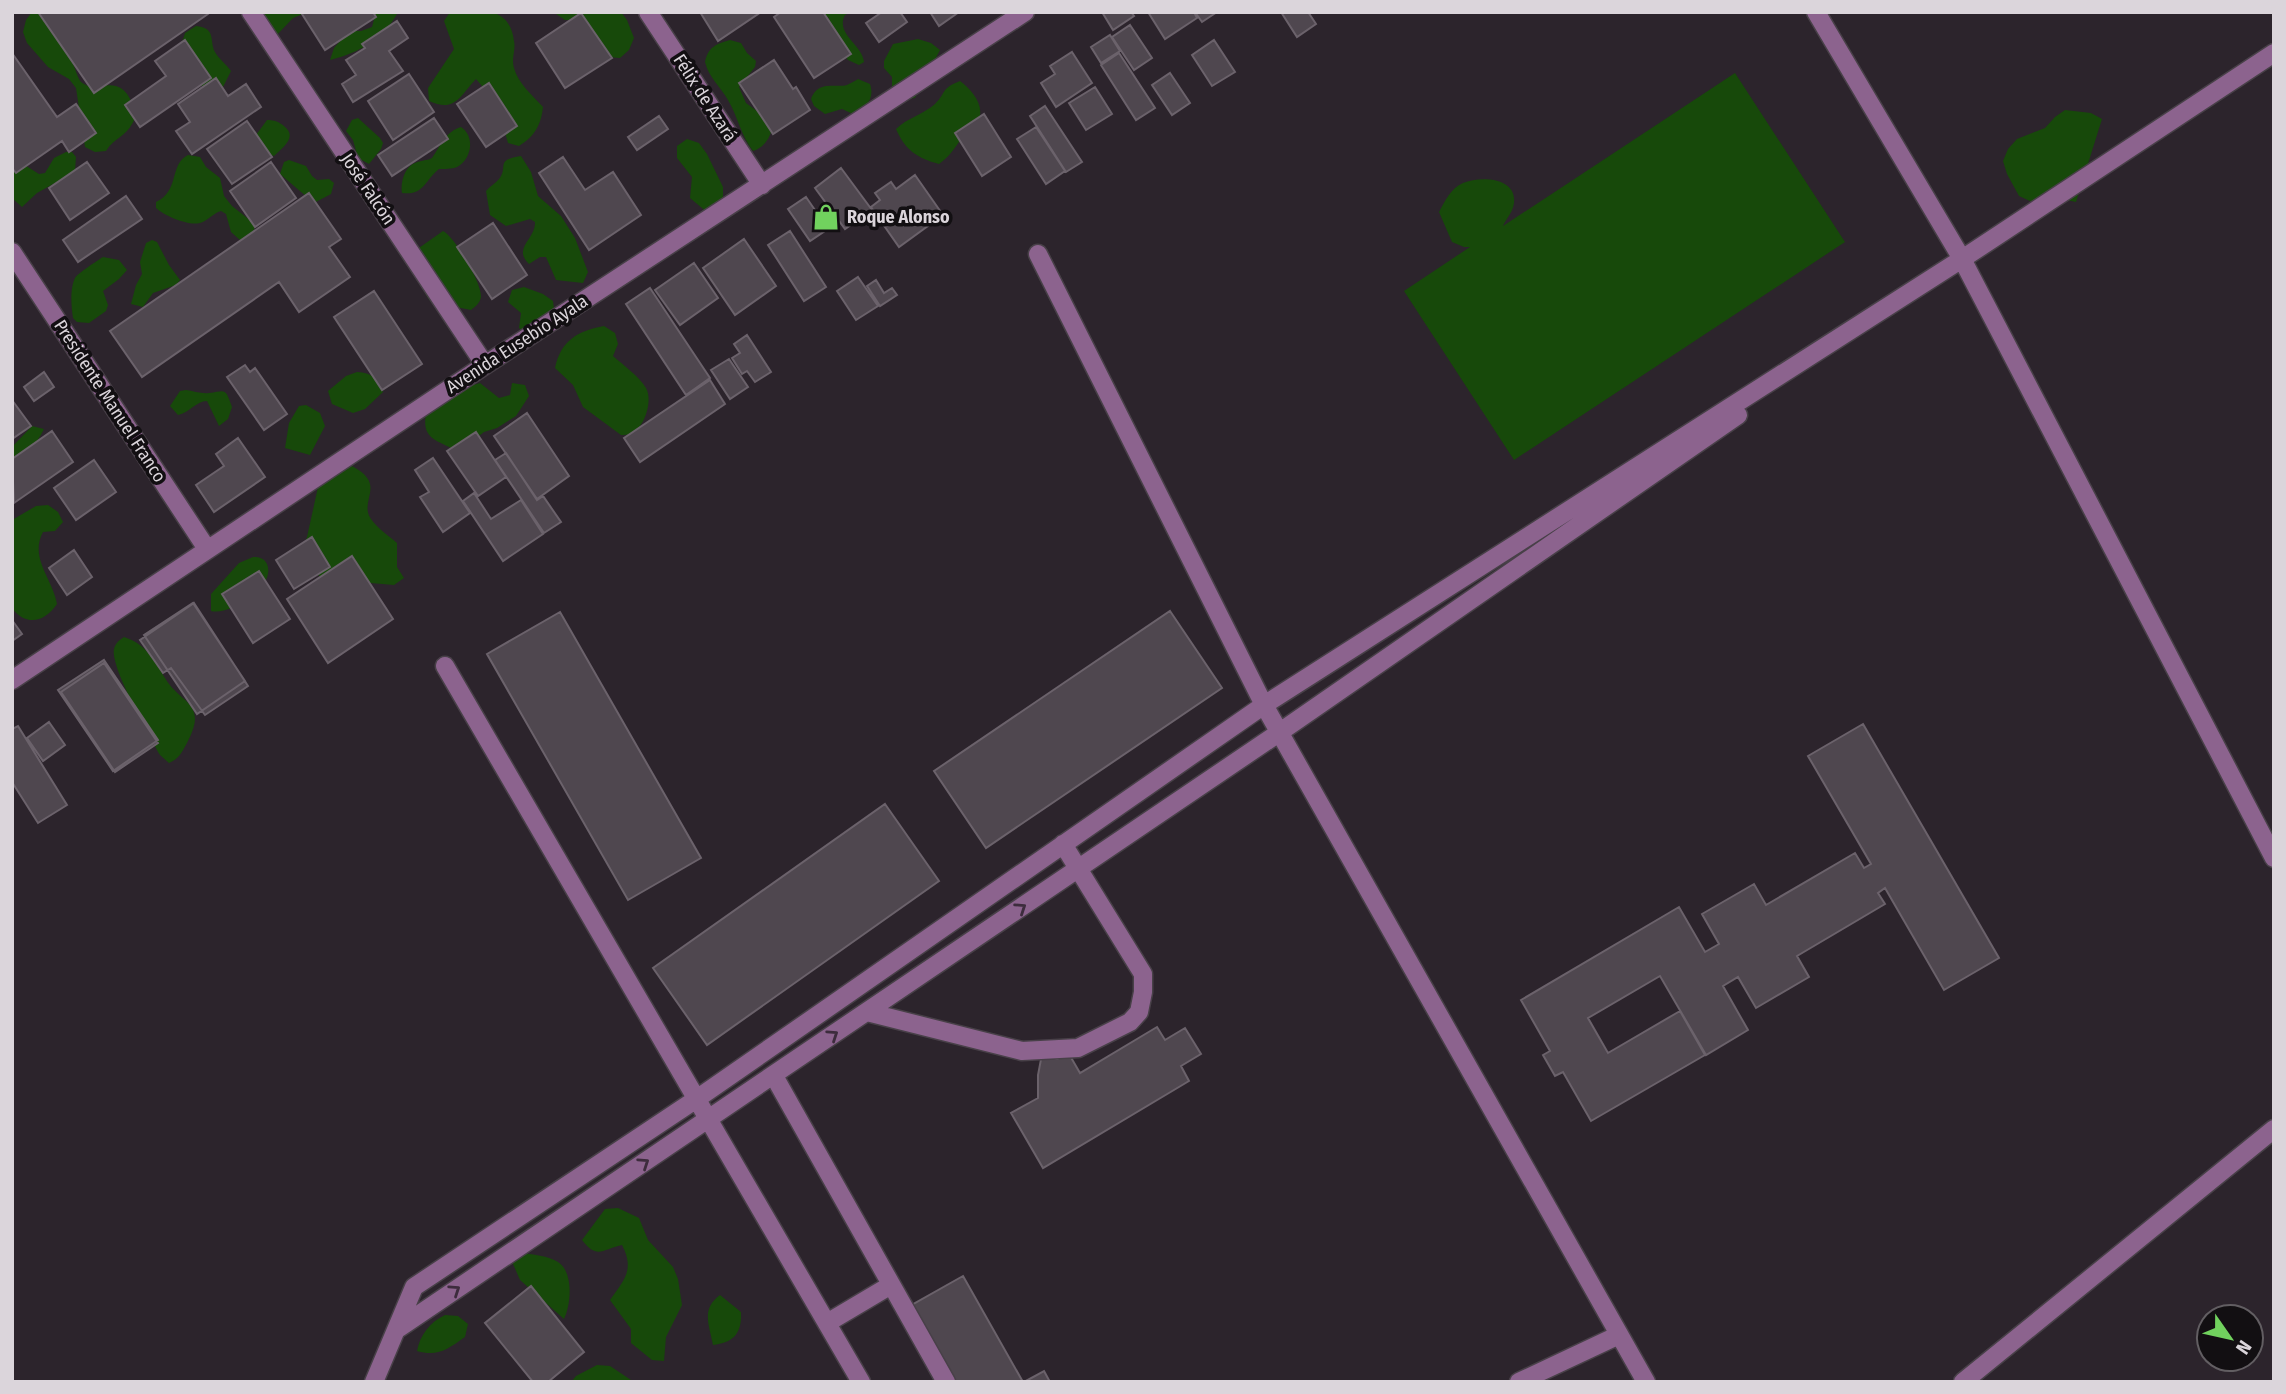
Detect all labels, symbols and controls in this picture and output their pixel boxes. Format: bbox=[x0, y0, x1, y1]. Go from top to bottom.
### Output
street label: Félix de Azará bbox=[669, 50, 742, 146]
street label: José Falcón bbox=[336, 149, 400, 229]
shop icon: Roque Alonso bbox=[811, 202, 841, 232]
place label: Roque Alonso bbox=[847, 206, 950, 228]
street label: Avenida Eusebio Ayala bbox=[442, 290, 592, 398]
street label: Presidente Manuel Franco bbox=[49, 316, 171, 486]
one-way arrow bbox=[1013, 904, 1026, 916]
one-way arrow bbox=[825, 1031, 838, 1044]
one-way arrow bbox=[636, 1159, 649, 1171]
one-way arrow bbox=[447, 1285, 460, 1298]
north arrow bbox=[2195, 1303, 2265, 1373]
text: N bbox=[2231, 1336, 2256, 1358]

